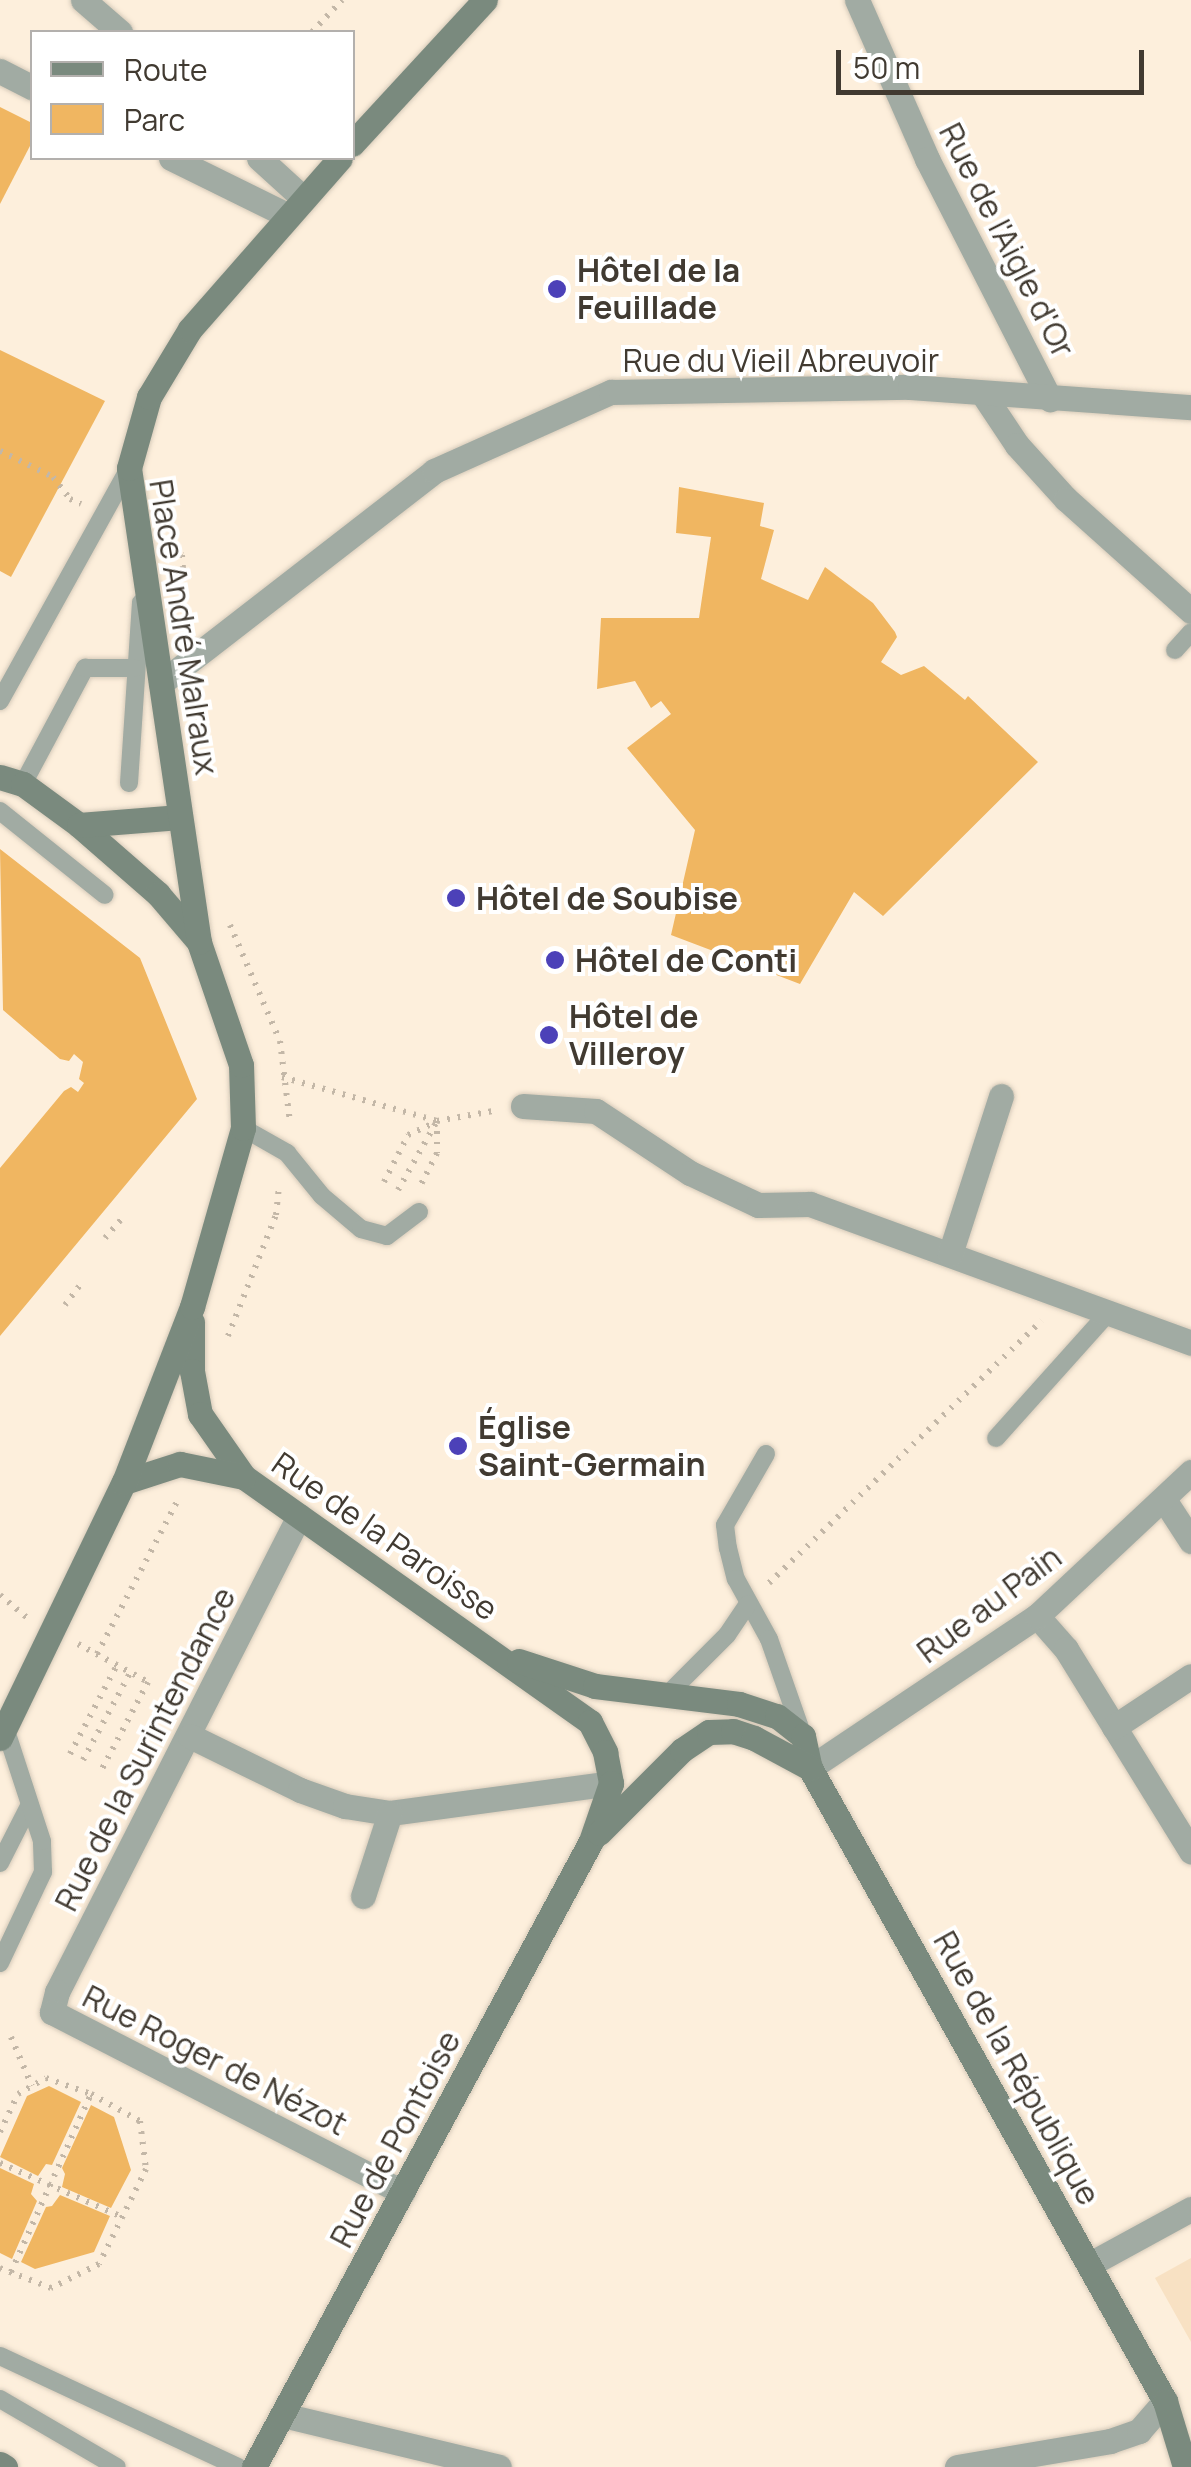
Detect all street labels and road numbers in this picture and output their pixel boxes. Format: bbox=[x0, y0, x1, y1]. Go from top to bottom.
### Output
street label: Rue de l'Aigle d'Or bbox=[931, 117, 1083, 363]
street label: Rue du Vieil Abreuvoir bbox=[623, 341, 939, 379]
street label: Place André Malraux bbox=[142, 477, 226, 777]
street label: Rue de la Paroisse bbox=[265, 1444, 505, 1628]
street label: Rue au Pain bbox=[909, 1537, 1069, 1671]
street label: Rue de la Surintendance bbox=[47, 1581, 243, 1917]
street label: Rue de la République bbox=[926, 1924, 1108, 2212]
street label: Rue Roger de Nézot bbox=[77, 1977, 353, 2143]
street label: Rue de Pontoise bbox=[322, 2024, 468, 2254]

